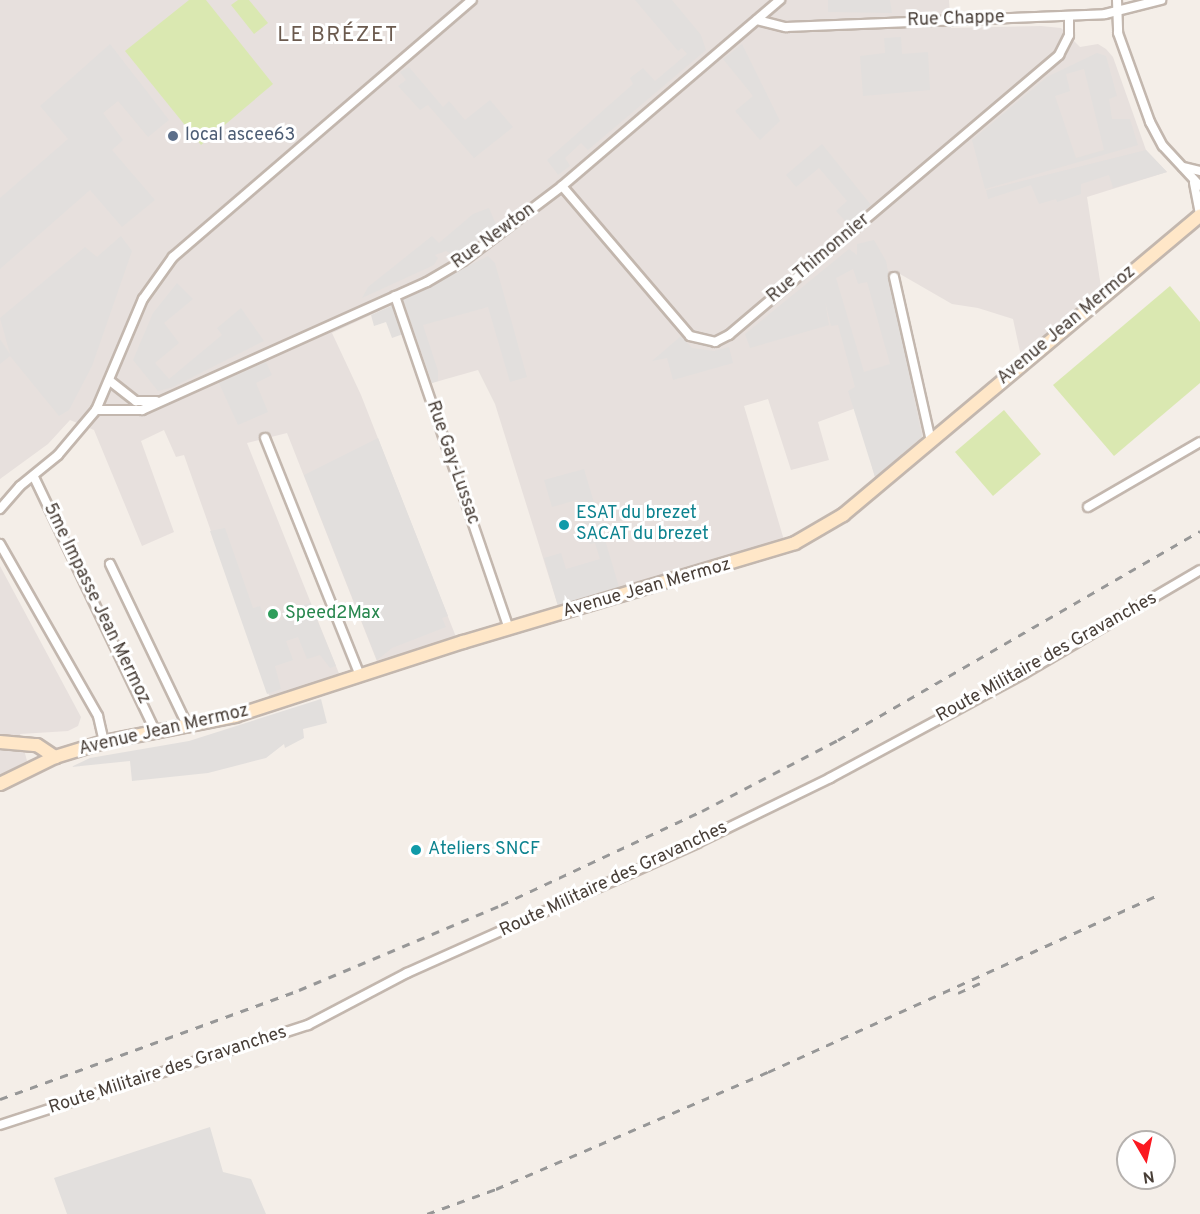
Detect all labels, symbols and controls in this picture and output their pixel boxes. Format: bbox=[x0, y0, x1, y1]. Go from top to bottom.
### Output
street label: Rue Chappe bbox=[907, 8, 1005, 32]
district label: LE BRÉZET bbox=[277, 23, 399, 49]
place label: local ascee63 bbox=[185, 125, 295, 147]
marker: local ascee63 bbox=[166, 129, 180, 143]
street label: Rue Newton bbox=[448, 200, 540, 274]
street label: Rue Thimonnier bbox=[763, 210, 875, 308]
street label: Avenue Jean Mermoz bbox=[994, 262, 1140, 390]
street label: Rue Gay-Lussac bbox=[421, 398, 483, 528]
street label: 5me Impasse Jean Mermoz bbox=[38, 500, 154, 708]
place label: ESAT du brezet SACAT du brezet bbox=[576, 504, 710, 546]
marker: ESAT du brezet SACAT du brezet bbox=[557, 518, 571, 532]
street label: Avenue Jean Mermoz bbox=[561, 555, 733, 623]
street label: Route Militaire des Gravanches bbox=[933, 588, 1161, 728]
place label: Speed2Max bbox=[285, 603, 380, 625]
marker: Speed2Max bbox=[266, 607, 280, 621]
street label: Avenue Jean Mermoz bbox=[77, 701, 251, 761]
street label: Route Militaire des Gravanches bbox=[497, 818, 731, 942]
place label: Ateliers SNCF bbox=[428, 839, 540, 861]
marker: Ateliers SNCF bbox=[409, 843, 423, 857]
street label: Route Militaire des Gravanches bbox=[46, 1022, 290, 1120]
north arrow bbox=[1116, 1130, 1176, 1190]
text: N bbox=[1141, 1165, 1156, 1187]

